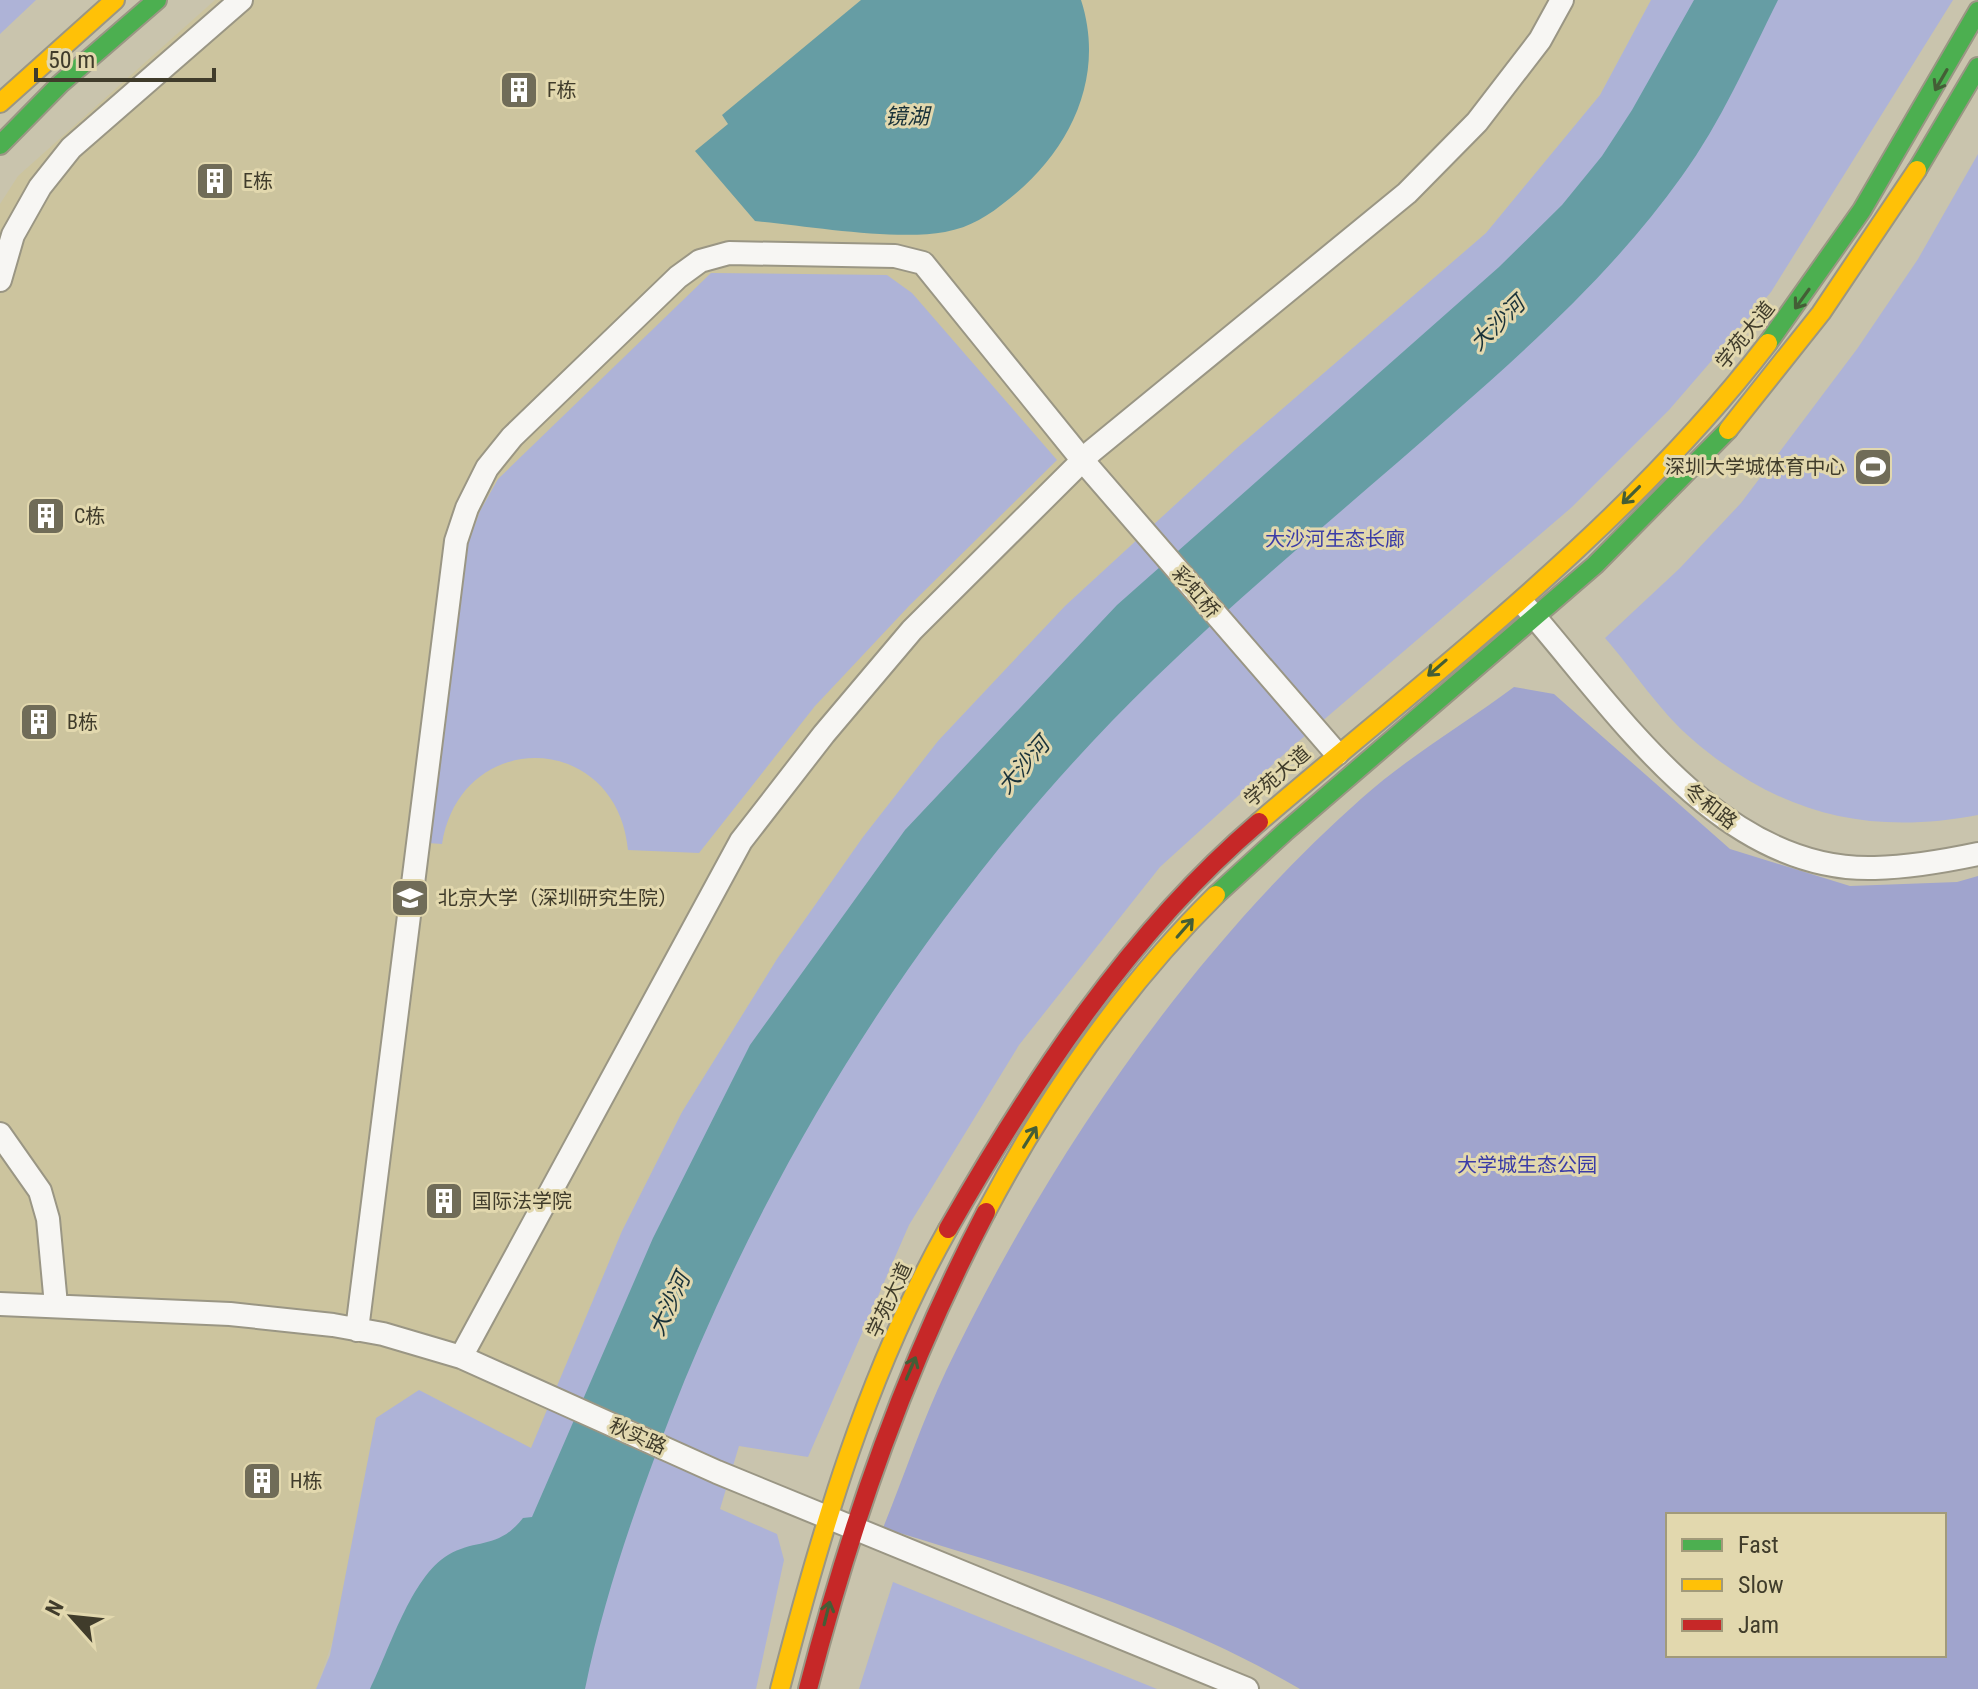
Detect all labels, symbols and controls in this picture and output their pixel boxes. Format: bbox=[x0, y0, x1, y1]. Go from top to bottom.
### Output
scale bar bbox=[36, 32, 214, 82]
text: 50 m bbox=[48, 46, 95, 74]
one-way arrow bbox=[1933, 68, 1949, 91]
building icon: F栋 bbox=[498, 69, 540, 111]
place label: F栋 bbox=[547, 78, 577, 102]
water label: 镜湖 bbox=[885, 104, 932, 129]
building icon: E栋 bbox=[194, 160, 236, 202]
place label: E栋 bbox=[243, 169, 273, 193]
one-way arrow bbox=[1793, 288, 1810, 309]
water label: 大沙河 bbox=[1465, 289, 1533, 355]
street label: 学苑大道 bbox=[1711, 296, 1779, 374]
sports icon: 深圳大学城体育中心 bbox=[1852, 446, 1894, 488]
place label: 深圳大学城体育中心 bbox=[1665, 455, 1845, 479]
one-way arrow bbox=[1622, 485, 1641, 504]
building icon: C栋 bbox=[25, 495, 67, 537]
place label: C栋 bbox=[74, 504, 105, 528]
park label: 大沙河生态长廊 bbox=[1265, 527, 1405, 551]
street label: 彩虹桥 bbox=[1167, 561, 1225, 623]
one-way arrow bbox=[1427, 659, 1448, 677]
building icon: B栋 bbox=[18, 701, 60, 743]
place label: B栋 bbox=[67, 710, 98, 734]
water label: 大沙河 bbox=[992, 729, 1057, 798]
street label: 学苑大道 bbox=[1239, 741, 1315, 811]
street label: 冬和路 bbox=[1680, 778, 1742, 834]
school or university icon: 北京大学（深圳研究生院） bbox=[389, 877, 431, 919]
place label: 北京大学（深圳研究生院） bbox=[438, 886, 678, 910]
one-way arrow bbox=[1176, 919, 1194, 939]
one-way arrow bbox=[1023, 1126, 1039, 1149]
park label: 大学城生态公园 bbox=[1457, 1153, 1597, 1177]
building icon: 国际法学院 bbox=[423, 1180, 465, 1222]
place label: 国际法学院 bbox=[472, 1189, 572, 1213]
street label: 学苑大道 bbox=[861, 1259, 917, 1341]
water label: 大沙河 bbox=[644, 1265, 696, 1339]
one-way arrow bbox=[905, 1356, 919, 1381]
street label: 秋实路 bbox=[606, 1413, 670, 1459]
building icon: H栋 bbox=[241, 1460, 283, 1502]
place label: H栋 bbox=[290, 1469, 322, 1493]
legend bbox=[1666, 1513, 1946, 1657]
text: Fast bbox=[1738, 1531, 1779, 1559]
text: Slow bbox=[1738, 1571, 1784, 1599]
north arrow bbox=[32, 1577, 112, 1657]
text: N bbox=[40, 1596, 69, 1620]
one-way arrow bbox=[820, 1601, 835, 1627]
text: Jam bbox=[1738, 1611, 1779, 1639]

